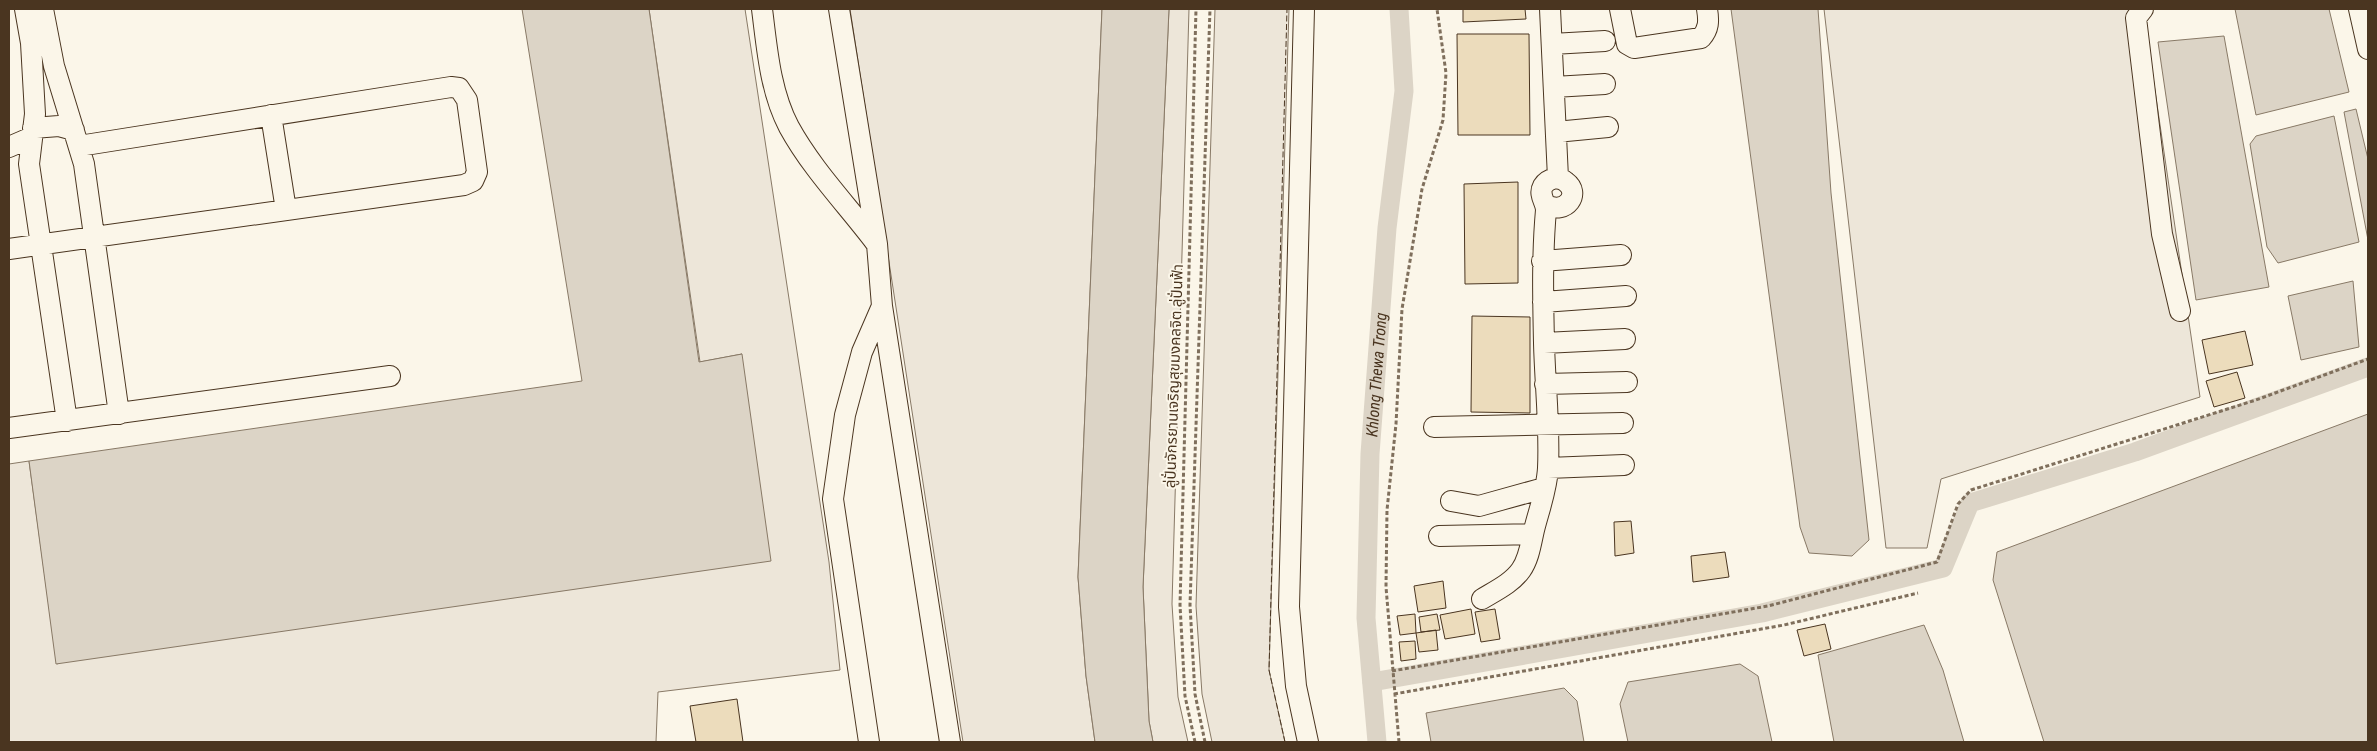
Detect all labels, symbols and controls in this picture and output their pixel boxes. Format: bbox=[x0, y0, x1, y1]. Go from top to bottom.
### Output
street label: ลู่ปั่นจักรยานเจริญสุขมงคลจิต ลู่ปั่นฟ้า bbox=[1160, 264, 1187, 488]
water label: Khlong Thewa Trong bbox=[1362, 312, 1390, 438]

